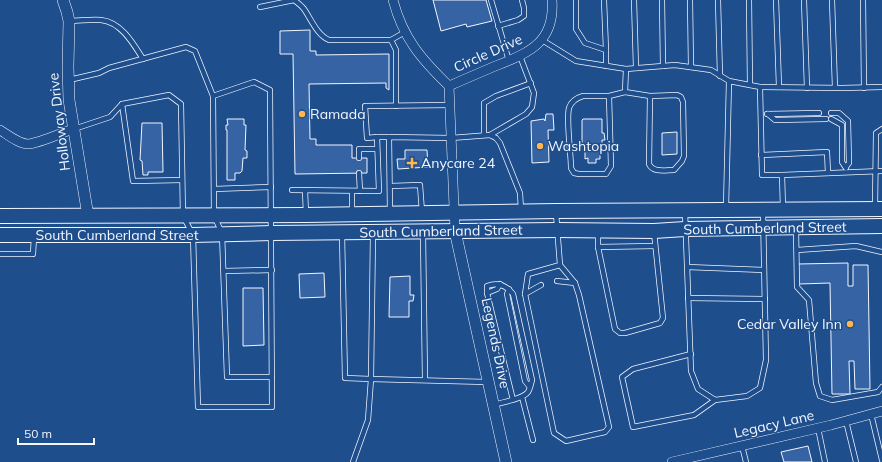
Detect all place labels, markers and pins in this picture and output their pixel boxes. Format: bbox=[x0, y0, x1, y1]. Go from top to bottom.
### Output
place label: Ramada bbox=[310, 105, 366, 123]
marker: Ramada bbox=[297, 109, 307, 119]
place label: Washtopia bbox=[548, 137, 619, 155]
marker: Washtopia bbox=[535, 141, 545, 151]
place label: Anycare 24 bbox=[421, 154, 496, 172]
marker: Anycare 24 bbox=[406, 157, 418, 169]
place label: Cedar Valley Inn bbox=[737, 315, 842, 333]
marker: Cedar Valley Inn bbox=[845, 319, 855, 329]

